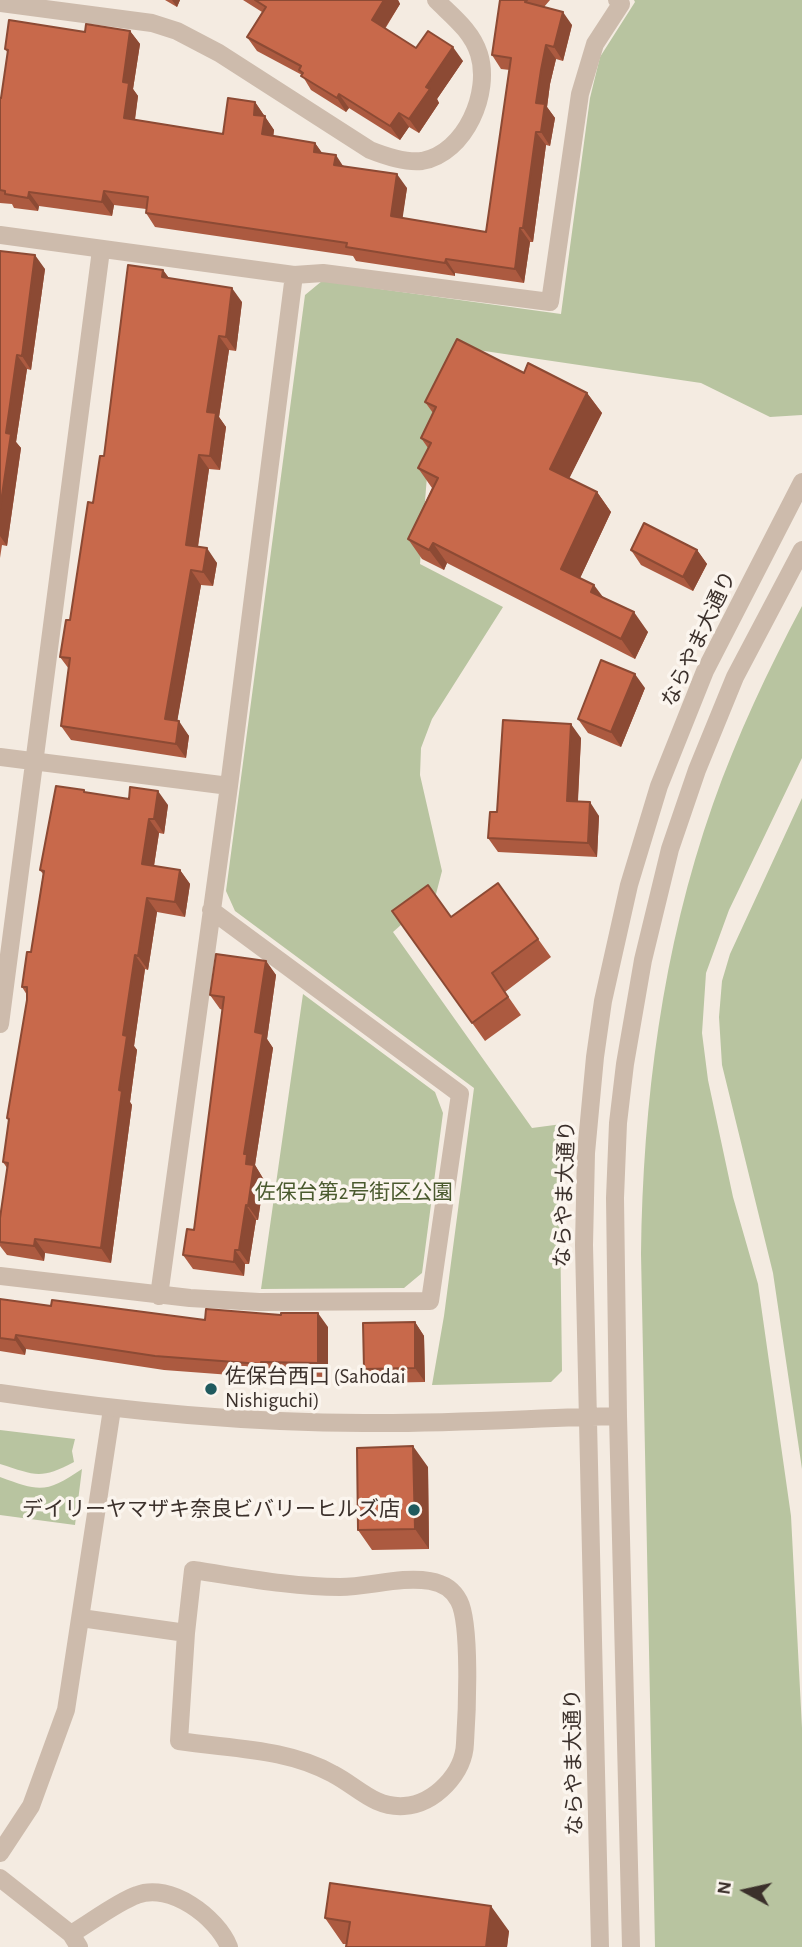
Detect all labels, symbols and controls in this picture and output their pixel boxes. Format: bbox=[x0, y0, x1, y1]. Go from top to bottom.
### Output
street label: ならやま大通り bbox=[657, 567, 741, 711]
street label: ならやま大通り bbox=[550, 1120, 580, 1268]
park label: 佐保台第2号街区公園 bbox=[255, 1180, 453, 1206]
place label: 佐保台西口 (Sahodai Nishiguchi) bbox=[225, 1364, 406, 1414]
marker: 佐保台西口 (Sahodai Nishiguchi) bbox=[203, 1381, 219, 1397]
place label: デイリーヤマザキ奈良ビバリーヒルズ店 bbox=[22, 1497, 400, 1523]
marker: デイリーヤマザキ奈良ビバリーヒルズ店 bbox=[406, 1502, 422, 1518]
street label: ならやま大通り bbox=[560, 1688, 588, 1836]
north arrow bbox=[711, 1856, 781, 1926]
text: N bbox=[714, 1880, 735, 1896]

